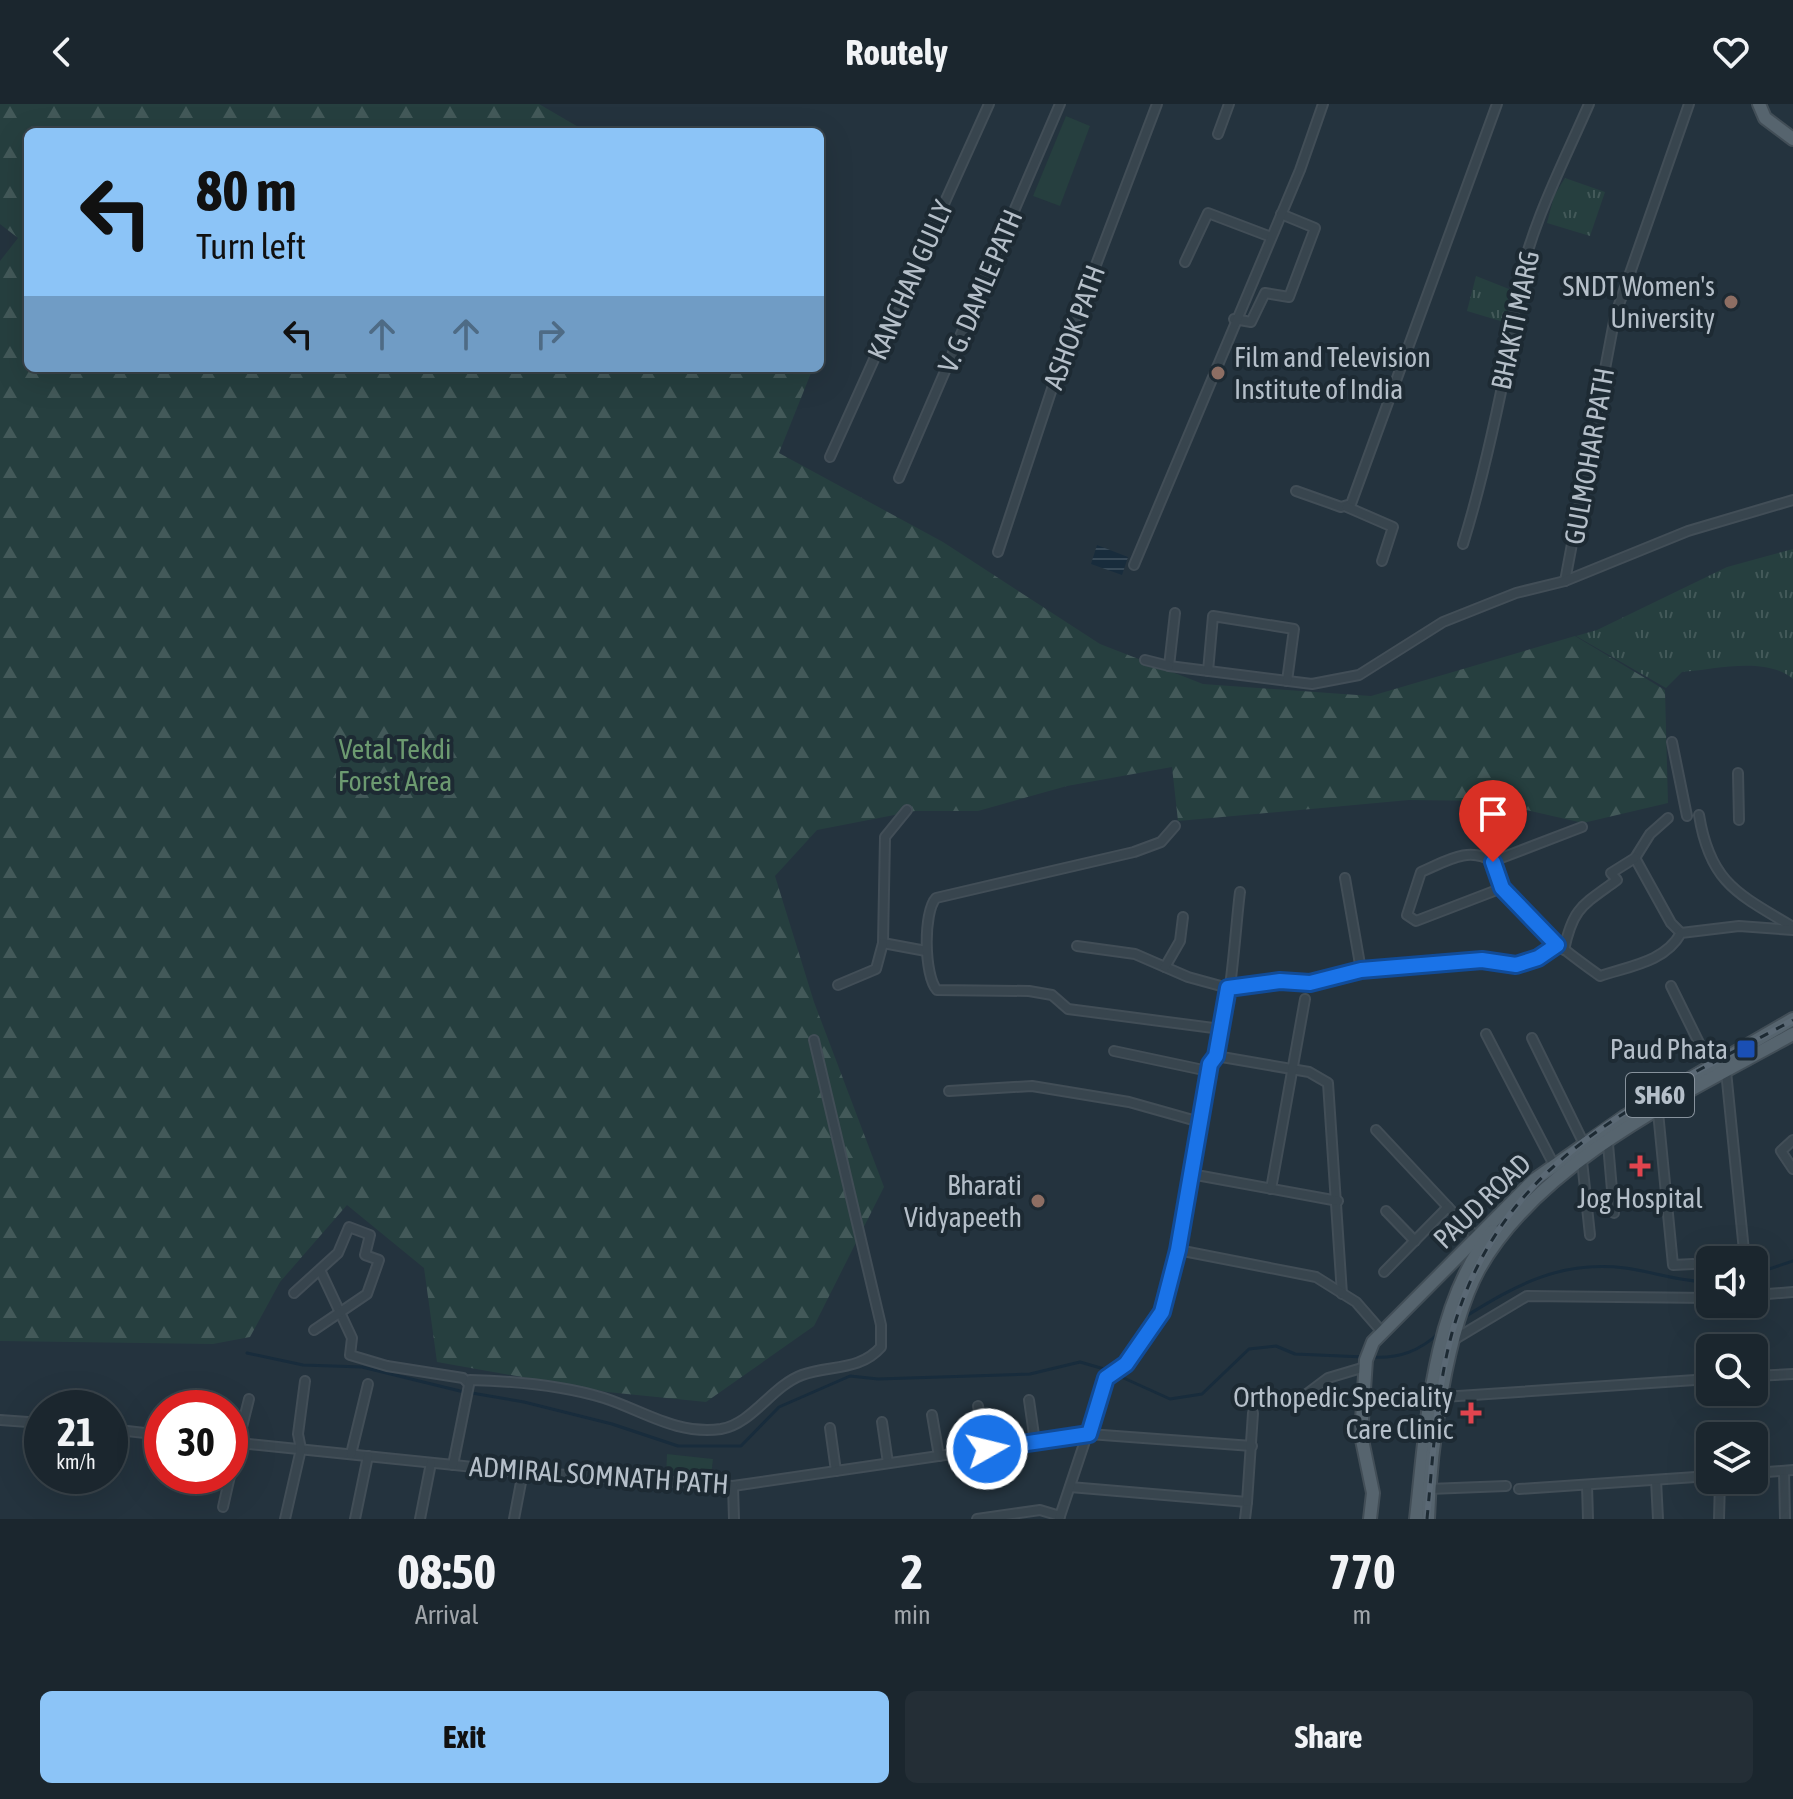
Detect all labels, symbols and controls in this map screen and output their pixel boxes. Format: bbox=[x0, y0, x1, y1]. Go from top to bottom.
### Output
icon: back bbox=[40, 30, 84, 74]
icon: heart bbox=[1709, 30, 1753, 74]
text: Routely bbox=[845, 31, 948, 73]
text: 80 m bbox=[196, 159, 297, 223]
icon: left bbox=[64, 160, 168, 264]
street label: KANCHAN GULLY bbox=[861, 195, 959, 364]
street label: V. G. DAMLE PATH bbox=[931, 205, 1029, 377]
text: Turn left bbox=[196, 225, 306, 267]
street label: BHAKTI MARG bbox=[1485, 248, 1545, 392]
street label: ASHOK PATH bbox=[1037, 261, 1111, 393]
place label: SNDT Women's University bbox=[1562, 270, 1715, 334]
marker: SNDT Women's University bbox=[1722, 293, 1740, 311]
icon: left bbox=[276, 312, 320, 356]
icon: ahead bbox=[360, 312, 404, 356]
icon: ahead bbox=[444, 312, 488, 356]
icon: right bbox=[528, 312, 572, 356]
place label: Film and Television Institute of India bbox=[1234, 341, 1431, 405]
marker: Film and Television Institute of India bbox=[1209, 364, 1227, 382]
street label: GULMOHAR PATH bbox=[1558, 365, 1620, 547]
park label: Vetal Tekdi Forest Area bbox=[338, 733, 452, 797]
pin bbox=[1459, 780, 1527, 862]
icon: arrive bbox=[1471, 792, 1515, 836]
place label: Paud Phata bbox=[1610, 1033, 1728, 1065]
marker: Paud Phata bbox=[1735, 1038, 1757, 1060]
road number: SH60 bbox=[1626, 1073, 1694, 1117]
street label: PAUD ROAD bbox=[1427, 1147, 1537, 1255]
marker: Jog Hospital bbox=[1629, 1155, 1651, 1177]
place label: Bharati Vidyapeeth bbox=[904, 1169, 1022, 1233]
place label: Jog Hospital bbox=[1577, 1182, 1703, 1214]
marker: Bharati Vidyapeeth bbox=[1029, 1192, 1047, 1210]
map controls bbox=[1696, 1246, 1768, 1494]
button: sound bbox=[1696, 1246, 1768, 1318]
button: search bbox=[1696, 1334, 1768, 1406]
place label: Orthopedic Speciality Care Clinic bbox=[1233, 1381, 1454, 1445]
speed limit sign: 30 bbox=[144, 1390, 248, 1494]
marker: Orthopedic Speciality Care Clinic bbox=[1460, 1402, 1482, 1424]
position arrow bbox=[945, 1407, 1029, 1491]
text: 21 bbox=[57, 1409, 95, 1454]
button: layers bbox=[1696, 1422, 1768, 1494]
text: km/h bbox=[56, 1450, 96, 1473]
street label: ADMIRAL SOMNATH PATH bbox=[468, 1450, 730, 1500]
text: 08:50 bbox=[397, 1544, 496, 1599]
text: 2 bbox=[901, 1544, 923, 1599]
text: 770 bbox=[1328, 1544, 1396, 1599]
text: Arrival bbox=[415, 1600, 478, 1630]
text: min bbox=[893, 1600, 931, 1630]
text: m bbox=[1352, 1600, 1371, 1630]
button: Exit bbox=[40, 1691, 889, 1783]
button: Share bbox=[905, 1691, 1753, 1783]

